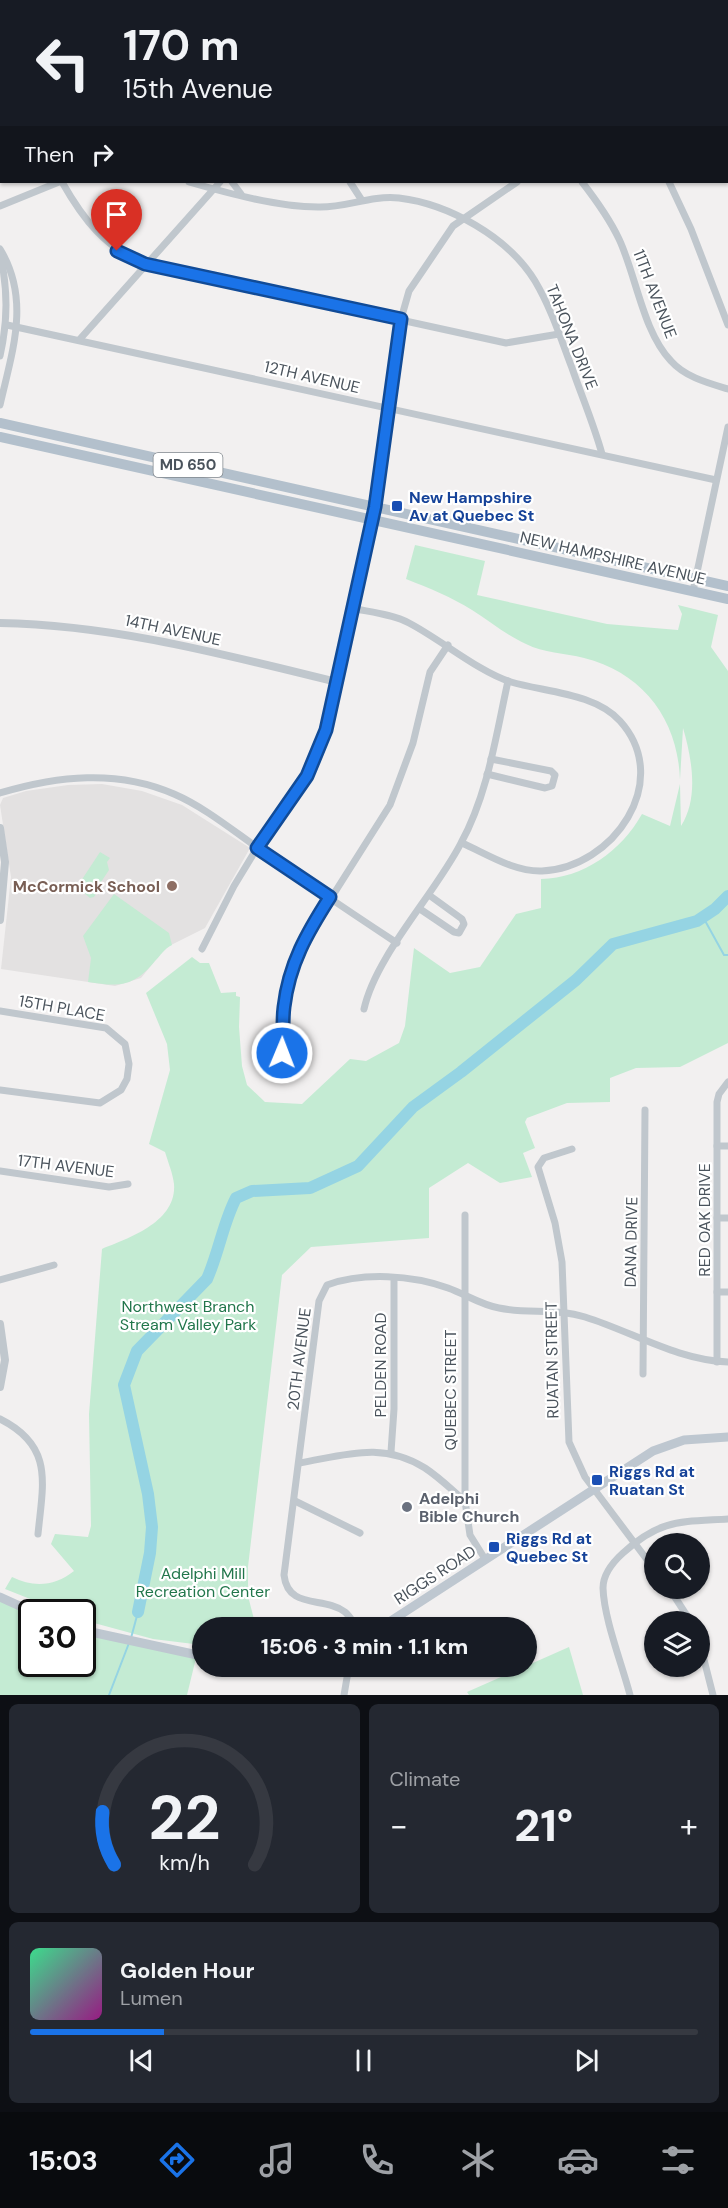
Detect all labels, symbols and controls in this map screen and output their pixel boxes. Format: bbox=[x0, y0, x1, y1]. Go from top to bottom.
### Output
text: 170 m bbox=[123, 18, 240, 73]
icon: left bbox=[24, 24, 102, 102]
text: 15th Avenue bbox=[123, 71, 273, 106]
icon: right bbox=[86, 138, 119, 171]
text: Then bbox=[24, 140, 74, 169]
pin bbox=[91, 189, 142, 251]
icon: arrive bbox=[100, 198, 133, 231]
street label: 11TH AVENUE bbox=[628, 247, 682, 341]
street label: TAHONA DRIVE bbox=[541, 281, 603, 393]
street label: 12TH AVENUE bbox=[262, 356, 362, 398]
road number: MD 650 bbox=[154, 453, 222, 477]
place label: New Hampshire Av at Quebec St bbox=[409, 487, 534, 526]
marker: New Hampshire Av at Quebec St bbox=[390, 499, 404, 513]
street label: NEW HAMPSHIRE AVENUE bbox=[518, 526, 708, 590]
street label: 14TH AVENUE bbox=[123, 610, 223, 650]
place label: McCormick School bbox=[13, 876, 160, 897]
marker: McCormick School bbox=[165, 879, 179, 893]
street label: 15TH PLACE bbox=[17, 990, 107, 1026]
position arrow bbox=[250, 1021, 314, 1085]
street label: 17TH AVENUE bbox=[17, 1150, 115, 1182]
street label: RED OAK DRIVE bbox=[694, 1163, 715, 1277]
street label: DANA DRIVE bbox=[620, 1196, 642, 1288]
park label: Northwest Branch Stream Valley Park bbox=[120, 1296, 256, 1335]
street label: RUATAN STREET bbox=[540, 1301, 564, 1419]
street label: 20TH AVENUE bbox=[282, 1307, 316, 1411]
street label: PELDEN ROAD bbox=[370, 1313, 391, 1417]
street label: QUEBEC STREET bbox=[440, 1330, 461, 1450]
place label: Riggs Rd at Ruatan St bbox=[609, 1461, 695, 1500]
marker: Riggs Rd at Ruatan St bbox=[590, 1473, 604, 1487]
place label: Adelphi Bible Church bbox=[419, 1488, 519, 1527]
marker: Adelphi Bible Church bbox=[400, 1500, 414, 1514]
place label: Riggs Rd at Quebec St bbox=[506, 1528, 592, 1567]
map controls bbox=[644, 1533, 710, 1677]
button: search bbox=[644, 1533, 710, 1599]
marker: Riggs Rd at Quebec St bbox=[487, 1540, 501, 1554]
street label: RIGGS ROAD bbox=[390, 1541, 480, 1609]
park label: Adelphi Mill Recreation Center bbox=[136, 1563, 270, 1602]
speed limit sign: 30 bbox=[18, 1599, 96, 1677]
button: layers bbox=[644, 1611, 710, 1677]
text: 15:06 · 3 min · 1.1 km bbox=[261, 1632, 468, 1661]
text: Climate bbox=[390, 1766, 460, 1792]
text: 22 bbox=[148, 1777, 220, 1858]
text: 21° bbox=[514, 1796, 573, 1855]
text: − bbox=[390, 1804, 408, 1847]
text: + bbox=[680, 1804, 698, 1847]
text: km/h bbox=[159, 1850, 210, 1878]
text: Golden Hour bbox=[120, 1956, 255, 1985]
text: Lumen bbox=[120, 1985, 183, 2011]
icon: previous bbox=[125, 2044, 158, 2077]
icon: pause bbox=[347, 2044, 380, 2077]
icon: next bbox=[570, 2044, 603, 2077]
icon: directions bbox=[156, 2139, 198, 2181]
icon: music bbox=[256, 2139, 298, 2181]
icon: phone bbox=[356, 2139, 398, 2181]
icon: climate bbox=[457, 2139, 499, 2181]
icon: car bbox=[557, 2139, 599, 2181]
icon: filters bbox=[657, 2139, 699, 2181]
text: 15:03 bbox=[29, 2143, 98, 2178]

